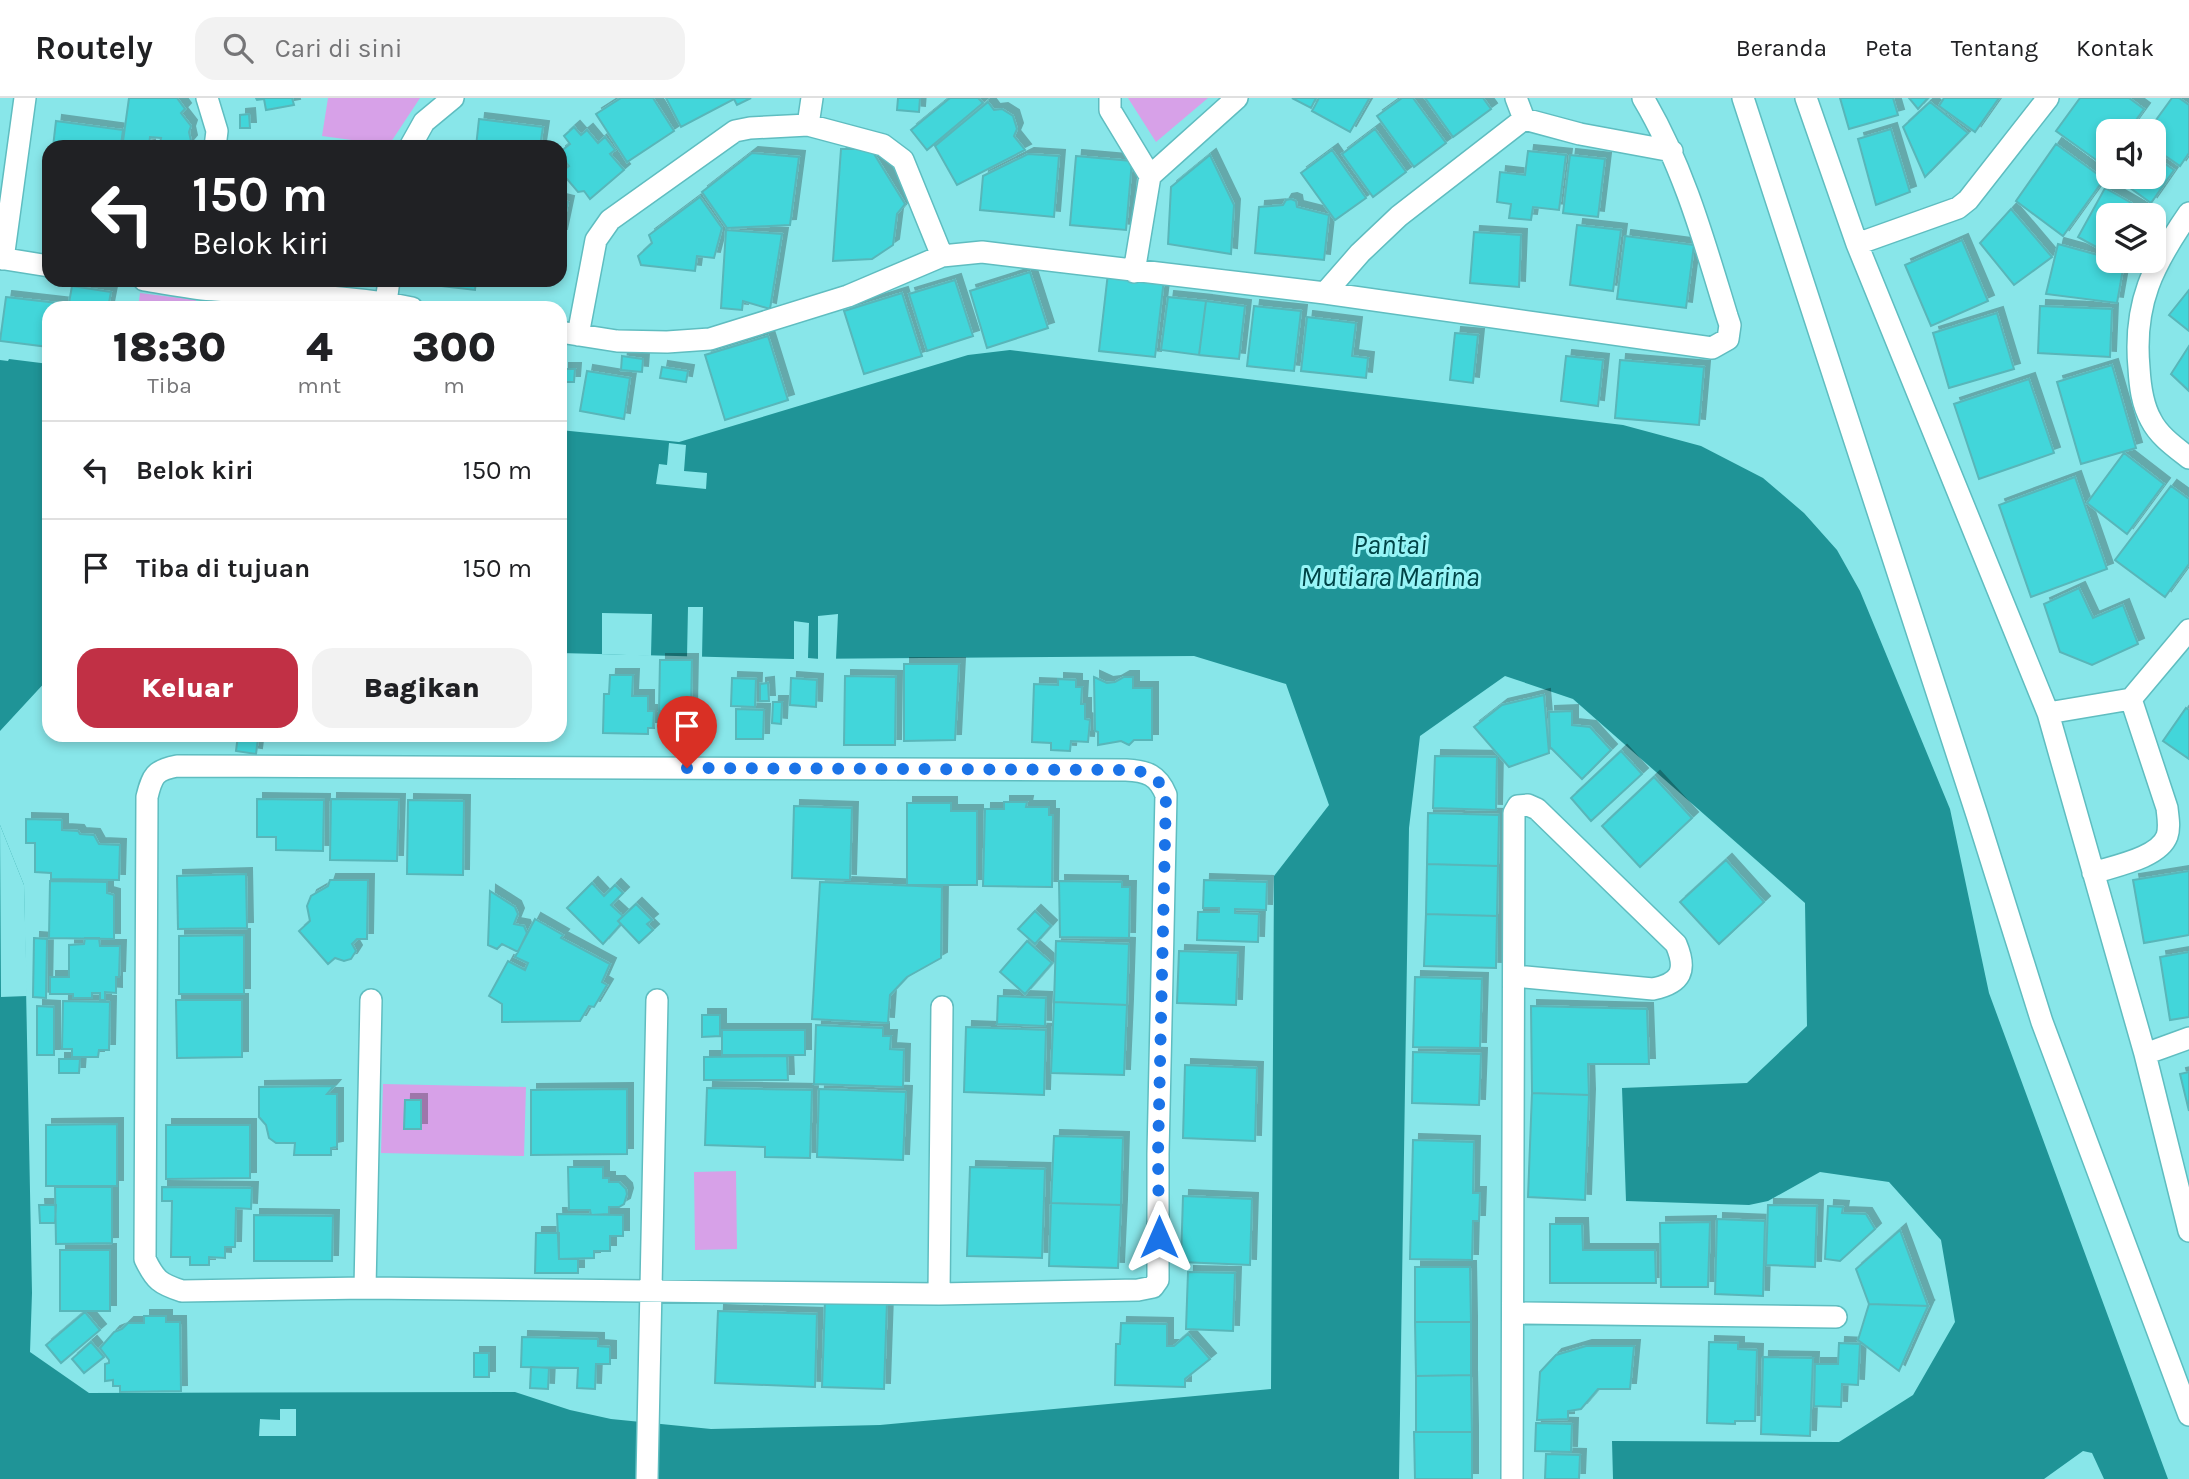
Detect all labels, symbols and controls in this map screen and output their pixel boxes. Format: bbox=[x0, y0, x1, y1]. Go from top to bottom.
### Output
search box bbox=[195, 17, 685, 80]
text: Routely bbox=[35, 29, 153, 67]
icon: search bbox=[219, 29, 257, 67]
text: Cari di sini bbox=[275, 33, 403, 64]
text: Beranda bbox=[1736, 34, 1827, 62]
text: Peta bbox=[1865, 34, 1913, 62]
text: Tentang bbox=[1951, 34, 2038, 62]
text: Kontak bbox=[2076, 34, 2154, 62]
map controls bbox=[2096, 119, 2166, 273]
button: sound bbox=[2096, 119, 2166, 189]
text: 150 m bbox=[192, 166, 328, 223]
icon: left bbox=[77, 168, 168, 259]
button: layers bbox=[2096, 203, 2166, 273]
text: Belok kiri bbox=[192, 225, 329, 262]
text: 18:30 bbox=[113, 322, 226, 372]
text: 4 bbox=[306, 322, 333, 372]
text: 300 bbox=[412, 322, 496, 372]
text: Tiba bbox=[147, 372, 192, 399]
text: mnt bbox=[297, 372, 341, 399]
text: m bbox=[443, 372, 465, 399]
icon: left bbox=[77, 451, 115, 489]
text: Belok kiri bbox=[136, 455, 254, 486]
text: 150 m bbox=[463, 455, 532, 486]
water label: Pantai Mutiara Marina bbox=[1300, 528, 1480, 593]
icon: arrive bbox=[77, 549, 115, 587]
text: Tiba di tujuan bbox=[136, 553, 310, 584]
text: 150 m bbox=[463, 553, 532, 584]
button: Keluar bbox=[77, 648, 298, 728]
button: Bagikan bbox=[312, 648, 532, 728]
pin bbox=[657, 696, 717, 768]
icon: arrive bbox=[668, 707, 706, 745]
position arrow bbox=[1122, 1200, 1196, 1274]

